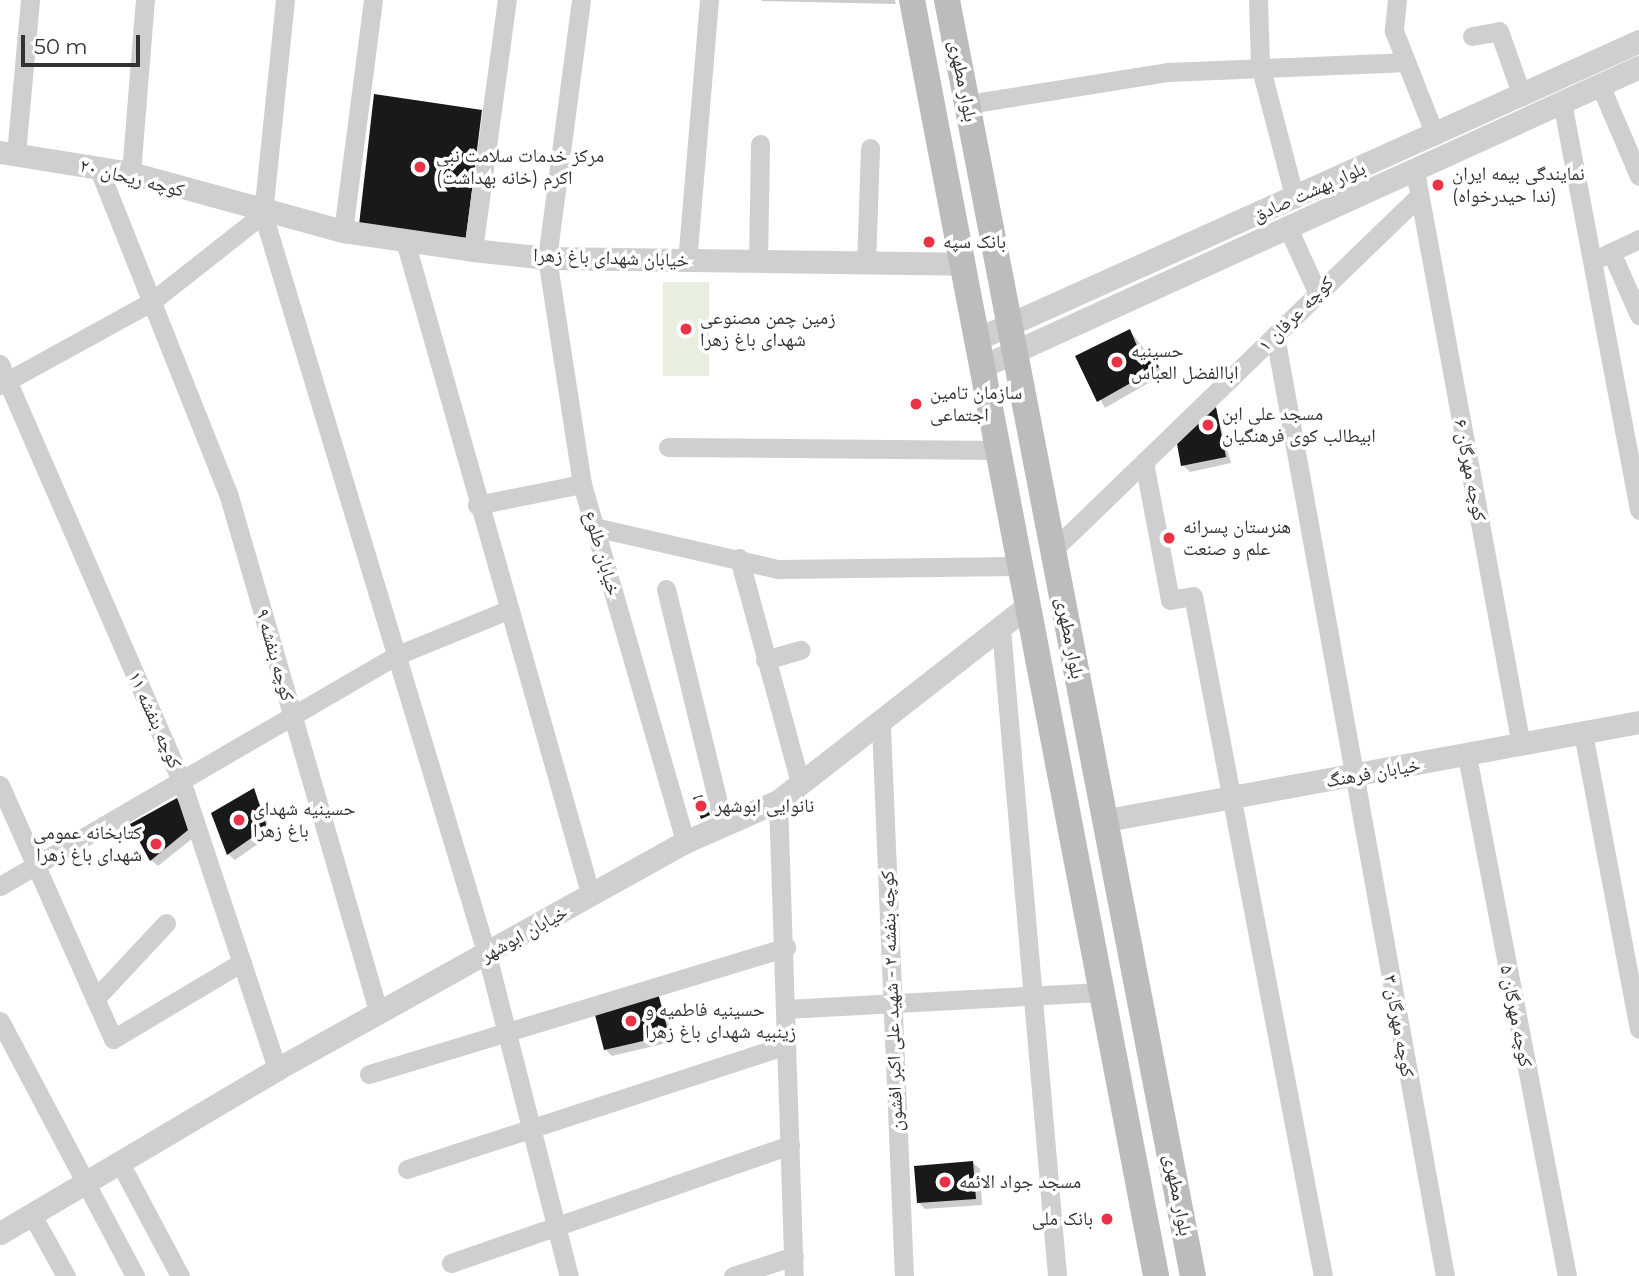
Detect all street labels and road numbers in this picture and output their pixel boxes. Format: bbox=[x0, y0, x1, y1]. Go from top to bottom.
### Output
street label: بلوار مطهری bbox=[944, 38, 982, 124]
street label: کوچه ریحان ۲۰ bbox=[77, 154, 187, 202]
street label: بلوار بهشت صادق bbox=[1249, 157, 1369, 227]
street label: خیابان شهدای باغ‌ زهرا bbox=[533, 244, 689, 272]
street label: کوچه عرفان ۱ bbox=[1254, 272, 1338, 356]
street label: کوچه مهرگان ۶ bbox=[1449, 417, 1491, 523]
street label: خیابان طلوع bbox=[579, 508, 625, 598]
street label: بلوار مطهری bbox=[1051, 595, 1089, 681]
street label: کوچه بنفشه ۹ bbox=[251, 606, 299, 704]
street label: کوچه بنفشه ۱۱ bbox=[123, 668, 187, 772]
street label: خیابان فرهنگ bbox=[1324, 753, 1422, 793]
street label: کوچه بنفشه ۲ - شهید علی اکبر افشون bbox=[876, 870, 908, 1132]
street label: خیابان ابوشهر bbox=[477, 901, 571, 967]
street label: کوچه مهرگان ۵ bbox=[1495, 963, 1537, 1069]
street label: کوچه مهرگان ۳ bbox=[1379, 973, 1419, 1079]
street label: بلوار مطهری bbox=[1159, 1152, 1197, 1238]

